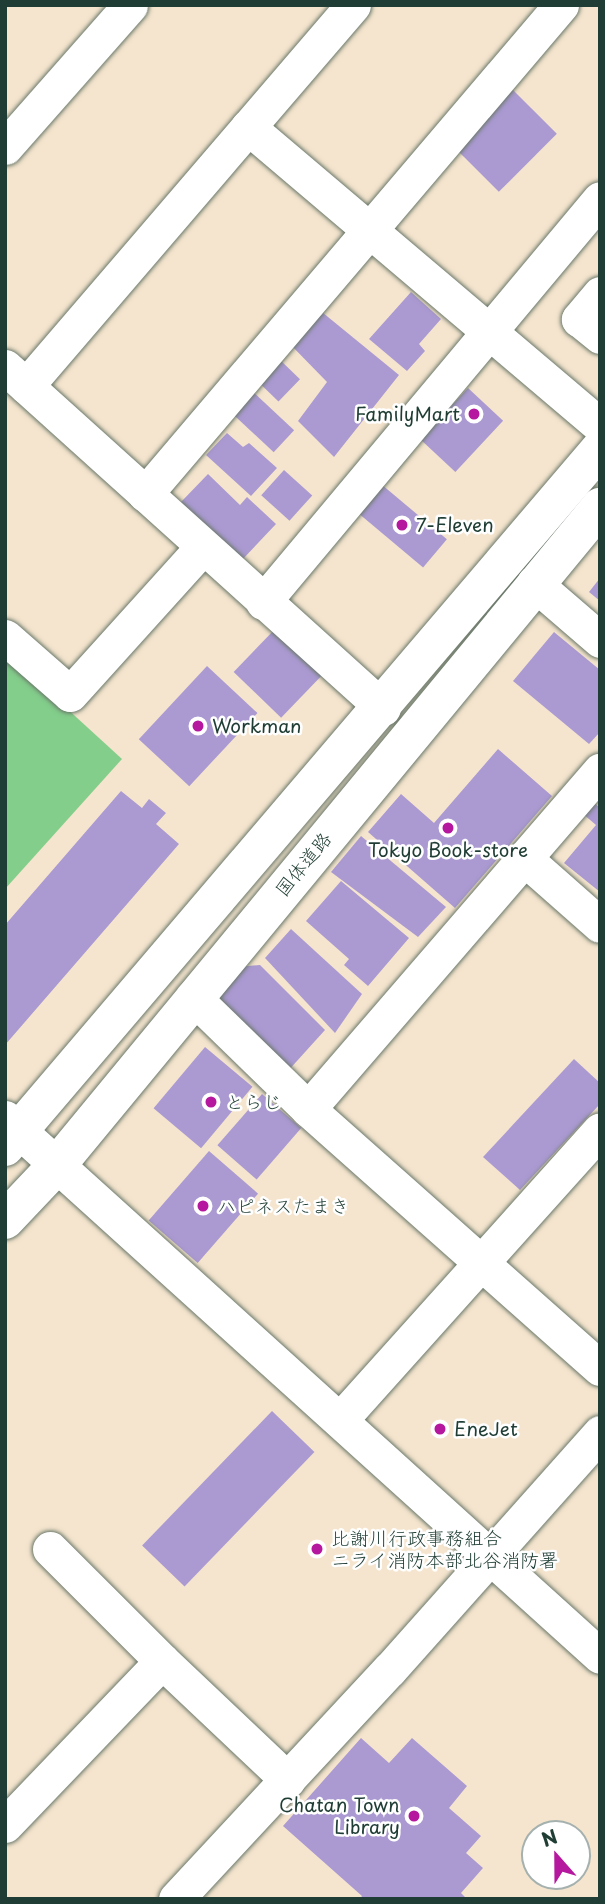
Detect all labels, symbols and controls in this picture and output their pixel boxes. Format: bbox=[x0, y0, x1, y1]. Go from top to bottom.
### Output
place label: FamilyMart bbox=[355, 403, 460, 425]
marker: FamilyMart bbox=[466, 406, 482, 422]
place label: 7-Eleven bbox=[416, 514, 494, 536]
marker: 7-Eleven bbox=[394, 517, 410, 533]
place label: Workman bbox=[212, 715, 301, 737]
marker: Workman bbox=[190, 718, 206, 734]
marker: Tokyo Book-store bbox=[440, 820, 456, 836]
street label: 国体道路 bbox=[270, 827, 336, 901]
place label: Tokyo Book-store bbox=[368, 839, 528, 861]
place label: とらじ bbox=[225, 1091, 282, 1113]
marker: とらじ bbox=[203, 1094, 219, 1110]
place label: ハピネスたまき bbox=[217, 1195, 350, 1217]
marker: ハピネスたまき bbox=[195, 1198, 211, 1214]
place label: EneJet bbox=[454, 1418, 518, 1440]
marker: EneJet bbox=[432, 1421, 448, 1437]
place label: 比謝川行政事務組合 ニライ消防本部北谷消防署 bbox=[331, 1527, 559, 1571]
marker: 比謝川行政事務組合 ニライ消防本部北谷消防署 bbox=[309, 1541, 325, 1557]
place label: Chatan Town Library bbox=[280, 1794, 400, 1838]
marker: Chatan Town Library bbox=[406, 1808, 422, 1824]
north arrow bbox=[521, 1820, 591, 1890]
text: N bbox=[537, 1821, 561, 1853]

